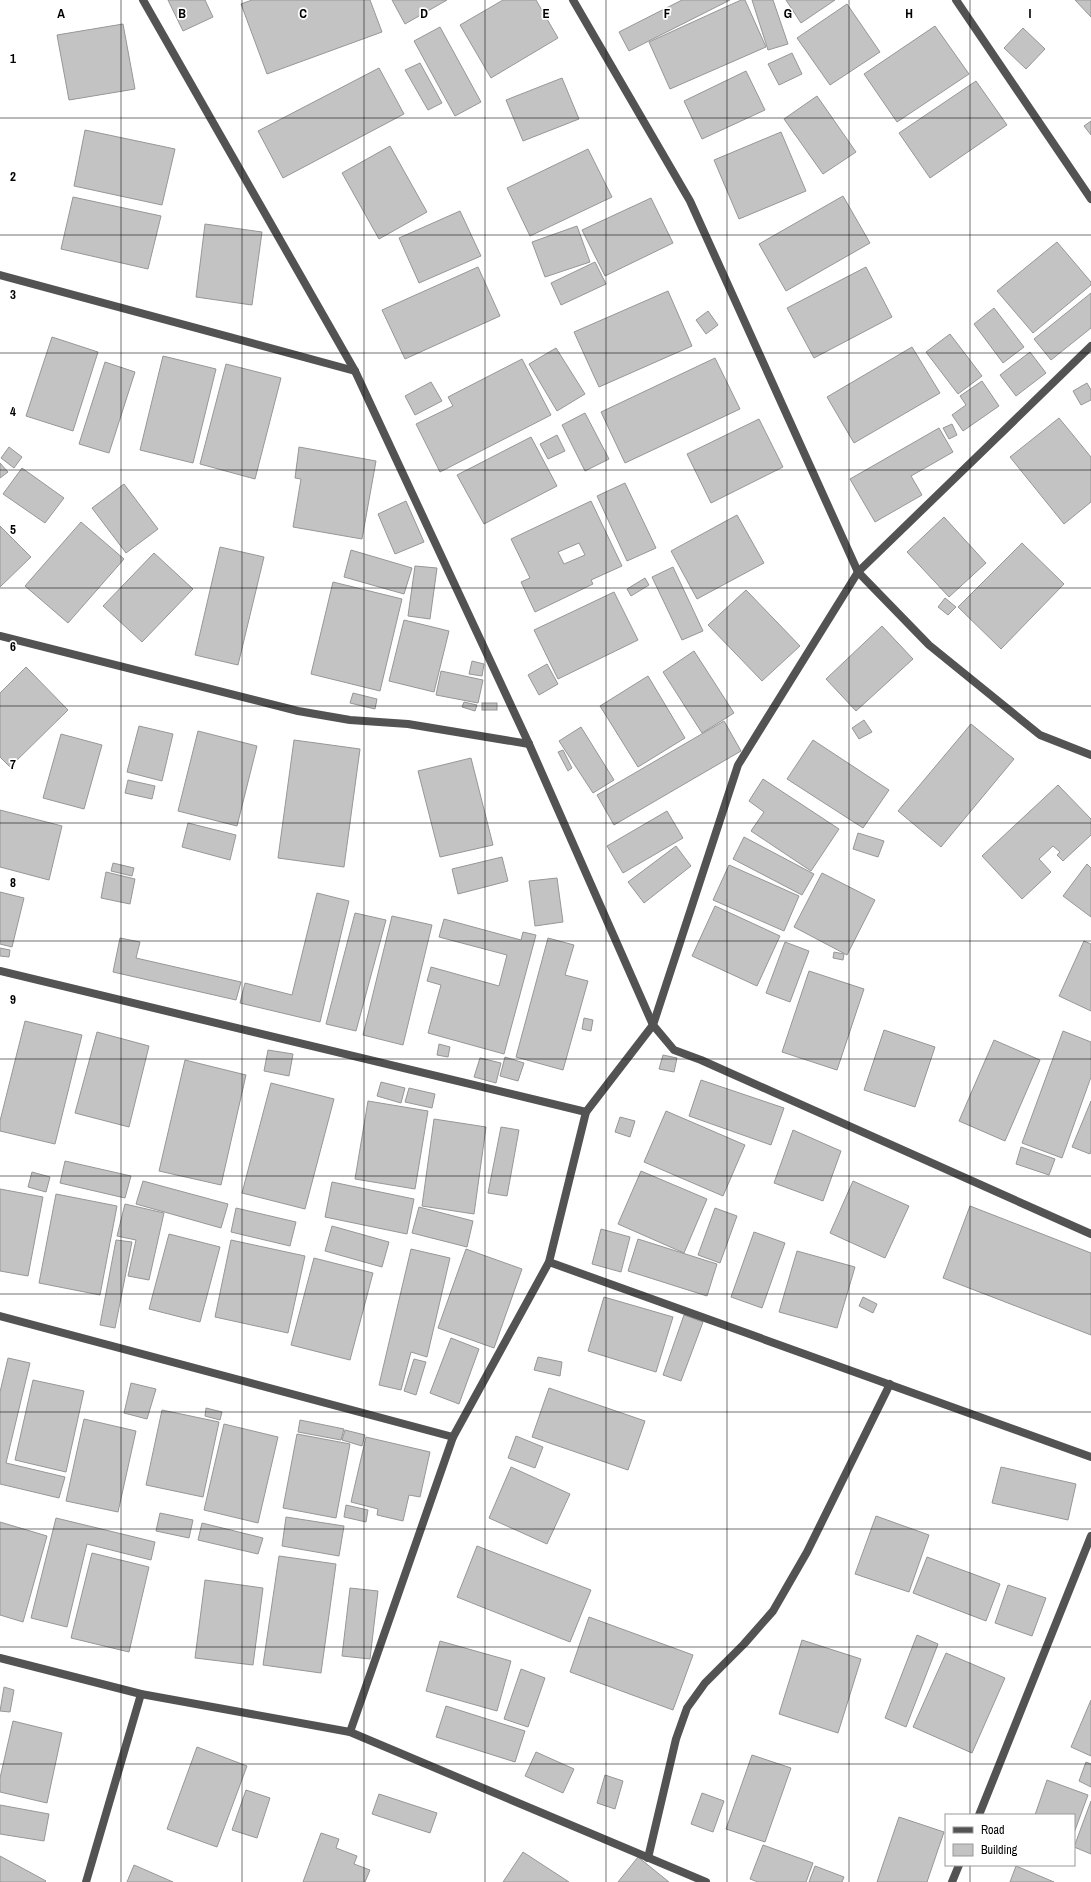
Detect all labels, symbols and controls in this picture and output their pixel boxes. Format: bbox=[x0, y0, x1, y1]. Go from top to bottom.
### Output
text: A bbox=[57, 5, 65, 22]
text: B bbox=[178, 5, 186, 22]
text: C bbox=[299, 5, 307, 22]
text: D bbox=[420, 5, 428, 22]
text: E bbox=[542, 5, 550, 22]
text: F bbox=[664, 5, 671, 22]
text: G bbox=[784, 5, 792, 22]
text: H bbox=[905, 5, 913, 22]
text: I bbox=[1029, 5, 1032, 22]
text: 1 bbox=[10, 50, 16, 67]
text: 2 bbox=[10, 168, 16, 185]
text: 3 bbox=[10, 286, 16, 303]
text: 4 bbox=[10, 403, 16, 420]
text: 5 bbox=[10, 521, 16, 538]
text: 6 bbox=[10, 638, 16, 655]
text: 7 bbox=[10, 756, 16, 773]
text: 8 bbox=[10, 874, 16, 891]
text: 9 bbox=[10, 991, 16, 1008]
legend bbox=[945, 1814, 1075, 1866]
text: Road bbox=[981, 1822, 1005, 1838]
text: Building bbox=[981, 1842, 1018, 1858]

